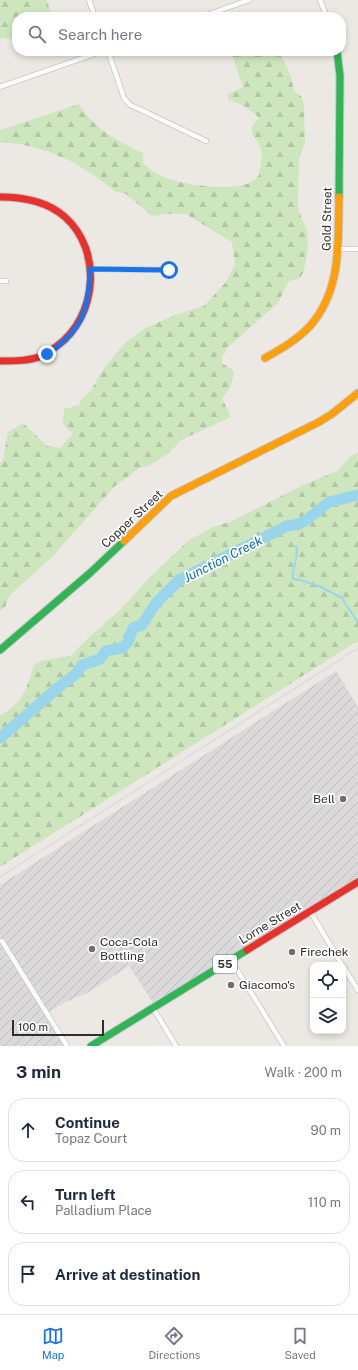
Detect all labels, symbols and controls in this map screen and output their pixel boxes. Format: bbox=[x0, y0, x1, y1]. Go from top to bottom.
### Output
search box bbox=[12, 12, 346, 56]
icon: search bbox=[26, 23, 48, 45]
text: Search here bbox=[58, 26, 142, 43]
street label: Gold Street bbox=[319, 187, 335, 251]
route start bbox=[160, 261, 178, 279]
route end bbox=[38, 345, 56, 363]
street label: Copper Street bbox=[98, 487, 166, 551]
water label: Junction Creek bbox=[181, 533, 265, 585]
place label: Bell bbox=[313, 792, 335, 806]
marker: Bell bbox=[338, 794, 348, 804]
street label: Lorne Street bbox=[236, 899, 304, 947]
place label: Coca-Cola Bottling bbox=[100, 935, 158, 963]
marker: Coca-Cola Bottling bbox=[87, 944, 97, 954]
place label: Firechek bbox=[300, 945, 349, 959]
marker: Firechek bbox=[287, 947, 297, 957]
road number: 55 bbox=[213, 955, 237, 973]
map controls bbox=[310, 962, 346, 1034]
button: locate bbox=[310, 962, 346, 998]
place label: Giacomo's bbox=[239, 978, 295, 992]
marker: Giacomo's bbox=[226, 980, 236, 990]
button: layers bbox=[310, 998, 346, 1034]
scale bar bbox=[12, 1018, 104, 1037]
text: 100 m bbox=[18, 1021, 48, 1033]
text: 3 min bbox=[16, 1062, 61, 1082]
text: Walk · 200 m bbox=[265, 1065, 342, 1080]
text: Continue bbox=[55, 1114, 120, 1131]
icon: ahead bbox=[17, 1119, 39, 1141]
text: 90 m bbox=[311, 1123, 341, 1138]
text: Topaz Court bbox=[55, 1131, 127, 1146]
text: Turn left bbox=[55, 1186, 116, 1203]
icon: left bbox=[17, 1191, 39, 1213]
text: 110 m bbox=[308, 1195, 341, 1210]
text: Palladium Place bbox=[55, 1203, 152, 1218]
icon: arrive bbox=[17, 1263, 39, 1285]
text: Arrive at destination bbox=[55, 1266, 200, 1283]
tab: Map bbox=[42, 1325, 64, 1361]
tab: Directions bbox=[149, 1325, 200, 1361]
tab: Saved bbox=[284, 1325, 316, 1361]

